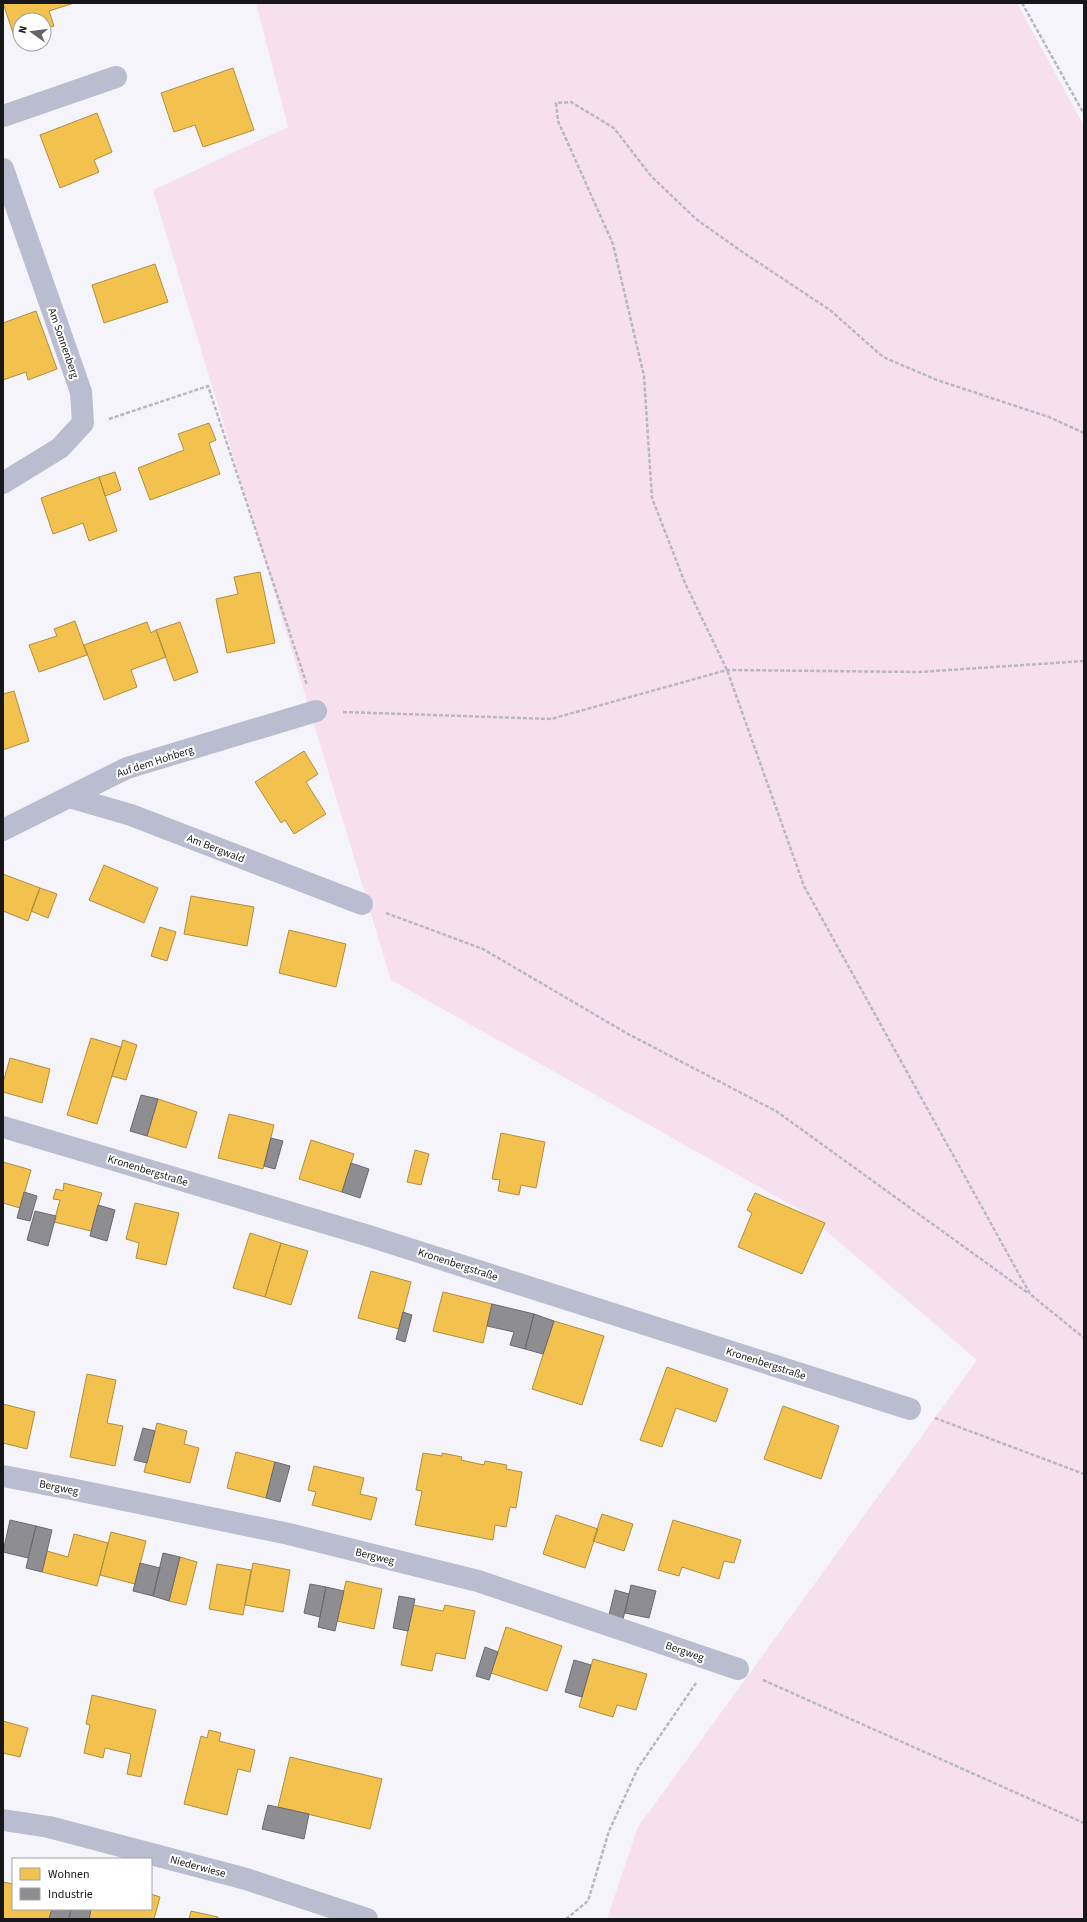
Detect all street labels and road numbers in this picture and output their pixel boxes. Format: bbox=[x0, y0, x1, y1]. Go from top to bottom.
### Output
street label: Am Sonnenberg bbox=[44, 306, 83, 381]
street label: Auf dem Hohberg bbox=[115, 742, 196, 781]
street label: Am Bergwald bbox=[185, 831, 247, 866]
street label: Kronenbergstraße bbox=[106, 1151, 190, 1190]
street label: Kronenbergstraße bbox=[416, 1244, 500, 1285]
street label: Kronenbergstraße bbox=[724, 1343, 808, 1384]
street label: Bergweg bbox=[38, 1476, 80, 1499]
street label: Bergweg bbox=[354, 1544, 396, 1569]
street label: Bergweg bbox=[664, 1638, 707, 1665]
street label: Niederwiese bbox=[168, 1852, 228, 1881]

